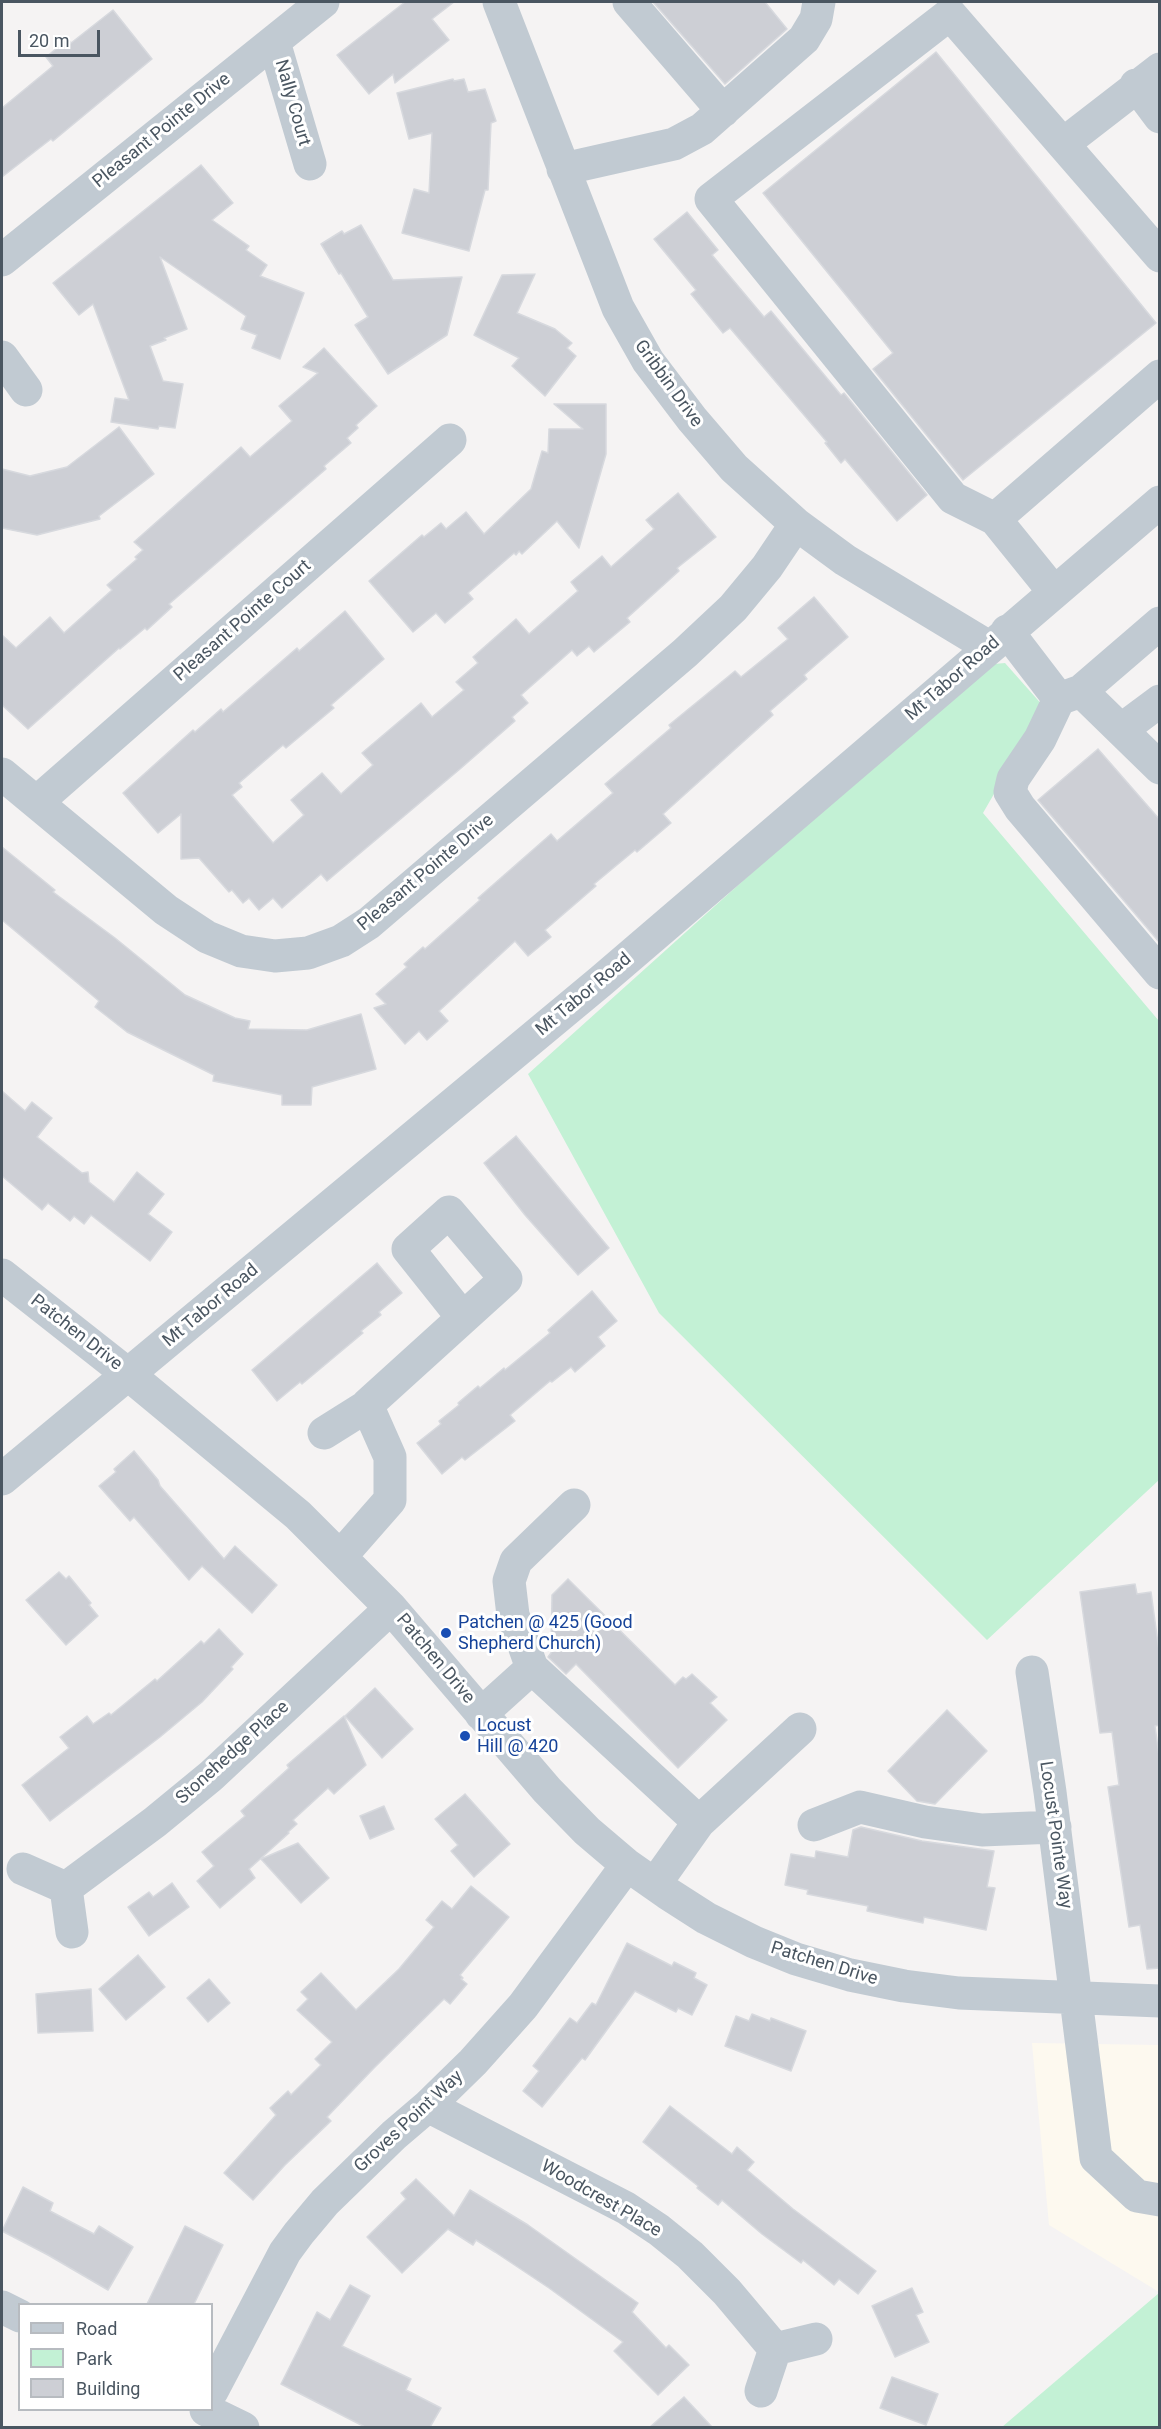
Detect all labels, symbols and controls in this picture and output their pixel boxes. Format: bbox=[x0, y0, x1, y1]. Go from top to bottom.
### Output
scale bar bbox=[21, 18, 104, 56]
text: 20 m bbox=[29, 30, 69, 51]
street label: Nally Court bbox=[269, 57, 315, 149]
street label: Pleasant Pointe Drive bbox=[89, 69, 235, 193]
street label: Gribbin Drive bbox=[629, 336, 707, 432]
street label: Pleasant Pointe Court bbox=[170, 556, 316, 686]
street label: Mt Tabor Road bbox=[901, 632, 1005, 726]
street label: Pleasant Pointe Drive bbox=[354, 810, 498, 936]
street label: Mt Tabor Road bbox=[532, 949, 636, 1041]
street label: Mt Tabor Road bbox=[159, 1260, 263, 1352]
street label: Patchen Drive bbox=[26, 1290, 126, 1376]
street label: Patchen Drive bbox=[391, 1610, 479, 1708]
place label: Patchen @ 425 (Good Shepherd Church) bbox=[458, 1612, 633, 1654]
marker: Patchen @ 425 (Good Shepherd Church) bbox=[439, 1626, 453, 1640]
street label: Stonehedge Place bbox=[172, 1697, 294, 1809]
place label: Locust Hill @ 420 bbox=[477, 1715, 558, 1758]
marker: Locust Hill @ 420 bbox=[458, 1729, 472, 1743]
street label: Locust Pointe Way bbox=[1034, 1760, 1076, 1910]
street label: Patchen Drive bbox=[768, 1937, 880, 1991]
street label: Groves Point Way bbox=[350, 2066, 468, 2178]
street label: Woodcrest Place bbox=[537, 2156, 665, 2242]
legend bbox=[18, 2303, 213, 2411]
text: Road bbox=[76, 2318, 117, 2339]
text: Park bbox=[76, 2348, 112, 2369]
text: Building bbox=[76, 2378, 140, 2399]

